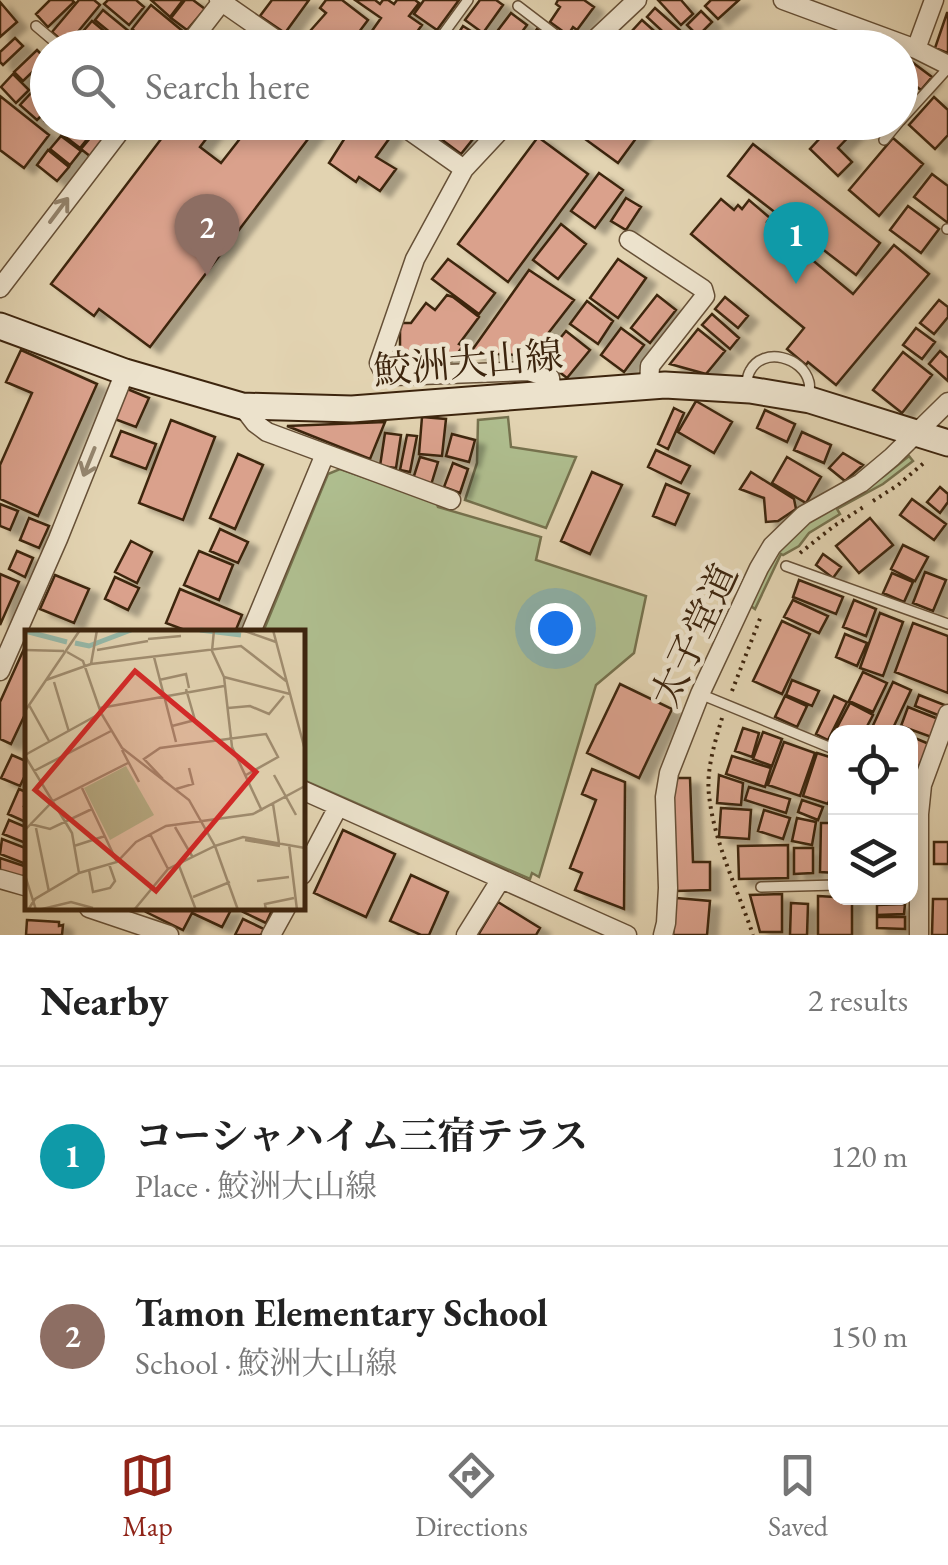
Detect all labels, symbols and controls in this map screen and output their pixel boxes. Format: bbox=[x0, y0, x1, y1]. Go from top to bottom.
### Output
search box bbox=[30, 30, 918, 140]
icon: search bbox=[65, 58, 120, 113]
text: Search here bbox=[145, 61, 310, 110]
pin: 2 bbox=[174, 194, 240, 276]
one-way arrow bbox=[48, 197, 69, 224]
pin: 1 bbox=[764, 202, 828, 284]
street label: 鮫洲大山線 bbox=[371, 329, 565, 395]
one-way arrow bbox=[78, 447, 96, 477]
street label: 太子堂道 bbox=[640, 556, 748, 714]
your location bbox=[530, 603, 581, 654]
inset map bbox=[25, 630, 305, 910]
map controls bbox=[828, 725, 918, 905]
button: locate bbox=[828, 725, 918, 815]
button: layers bbox=[828, 815, 918, 905]
text: Nearby bbox=[40, 973, 169, 1028]
text: 2 results bbox=[808, 979, 908, 1021]
text: コーシャハイム三宿テラス bbox=[135, 1111, 588, 1160]
text: 1 bbox=[64, 1135, 81, 1177]
text: 120 m bbox=[831, 1135, 908, 1177]
text: Place · 鮫洲大山線 bbox=[135, 1165, 377, 1207]
text: Tamon Elementary School bbox=[135, 1288, 548, 1337]
text: 2 bbox=[64, 1315, 81, 1357]
text: 150 m bbox=[831, 1315, 908, 1357]
text: School · 鮫洲大山線 bbox=[135, 1342, 397, 1384]
tab: Map bbox=[120, 1448, 175, 1544]
tab: Directions bbox=[415, 1448, 528, 1544]
tab: Saved bbox=[768, 1448, 828, 1544]

